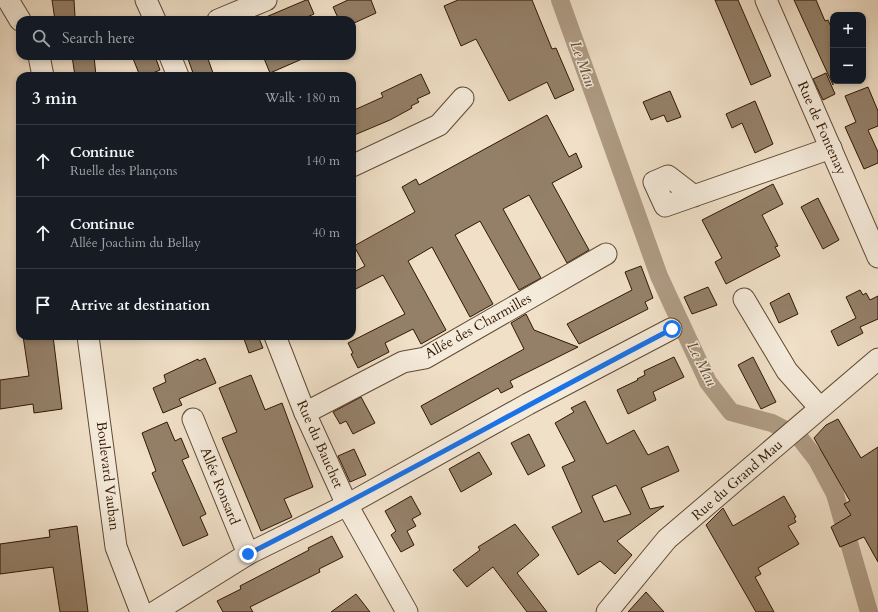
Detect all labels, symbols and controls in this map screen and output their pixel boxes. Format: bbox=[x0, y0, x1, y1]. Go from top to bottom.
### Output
map controls bbox=[830, 12, 866, 84]
button: + bbox=[830, 12, 866, 48]
search box bbox=[16, 16, 356, 60]
icon: search bbox=[30, 27, 52, 49]
text: Search here bbox=[62, 28, 135, 48]
water label: Le Mau bbox=[565, 38, 601, 90]
button: − bbox=[830, 48, 866, 84]
street label: Rue de Fontenay bbox=[793, 78, 851, 178]
text: 3 min bbox=[32, 87, 77, 110]
text: Walk · 180 m bbox=[265, 89, 340, 107]
text: Continue bbox=[70, 142, 135, 162]
icon: ahead bbox=[32, 150, 54, 172]
text: 140 m bbox=[306, 152, 340, 170]
text: Ruelle des Plançons bbox=[70, 162, 177, 180]
text: Continue bbox=[70, 214, 135, 234]
icon: ahead bbox=[32, 222, 54, 244]
text: 40 m bbox=[312, 224, 340, 242]
text: Allée Joachim du Bellay bbox=[70, 234, 201, 252]
street label: Allée des Charmilles bbox=[421, 289, 535, 363]
icon: arrive bbox=[32, 294, 54, 316]
text: Arrive at destination bbox=[70, 295, 210, 315]
route start bbox=[663, 320, 681, 338]
water label: Le Mau bbox=[682, 338, 722, 390]
street label: Rue du Bauchet bbox=[292, 397, 348, 492]
street label: Boulevard Vauban bbox=[92, 420, 124, 532]
street label: Rue du Grand Mau bbox=[687, 435, 787, 525]
street label: Allée Ronsard bbox=[196, 444, 244, 528]
route end bbox=[239, 545, 257, 563]

